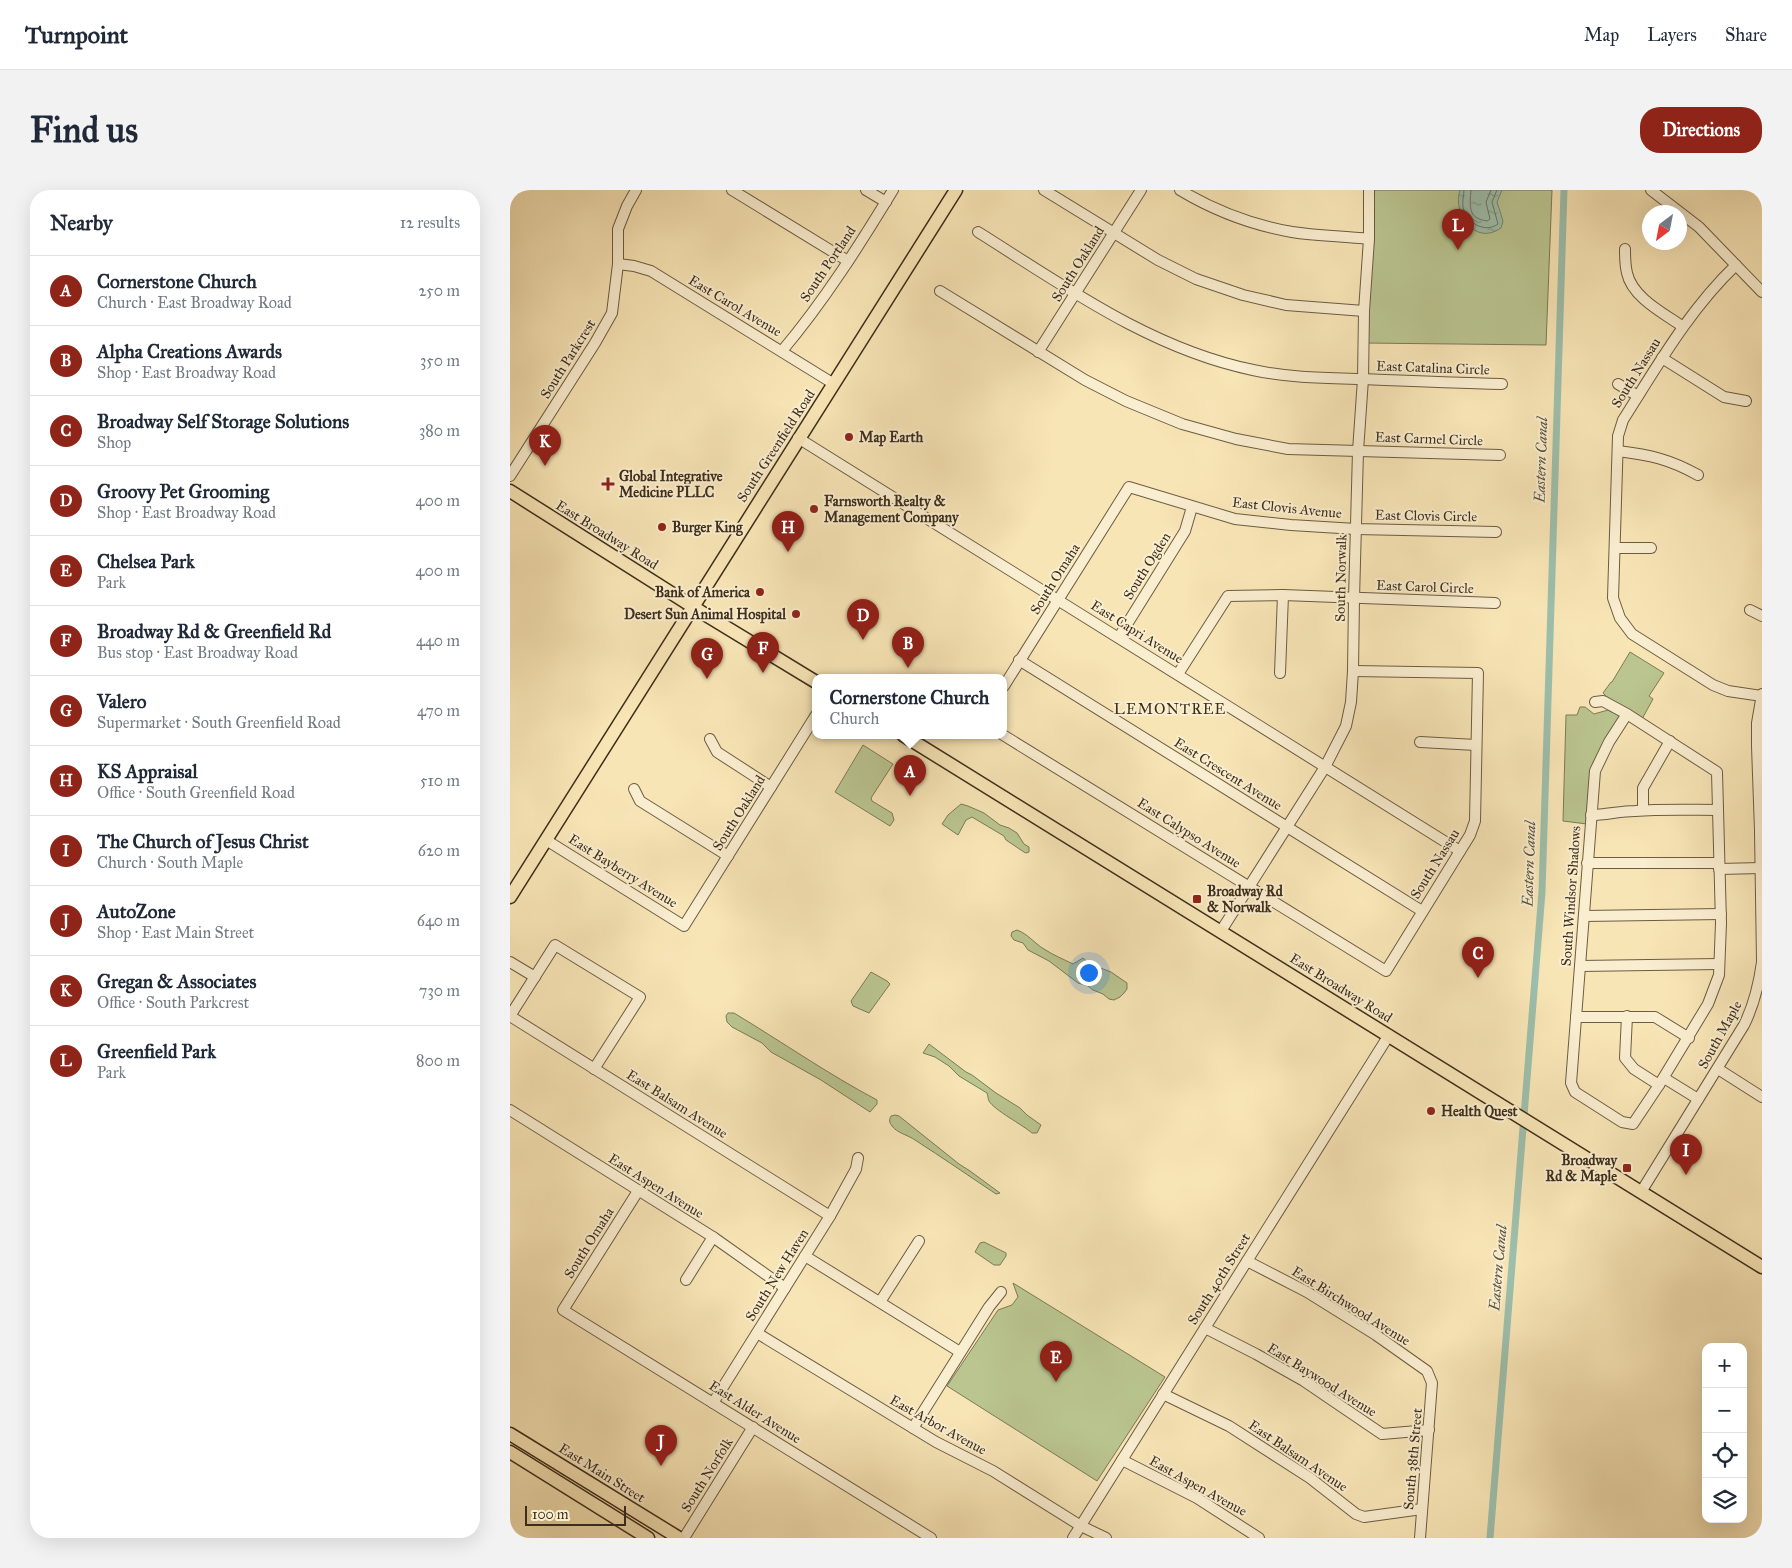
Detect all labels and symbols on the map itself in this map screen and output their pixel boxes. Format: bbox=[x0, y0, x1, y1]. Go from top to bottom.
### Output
north arrow bbox=[1642, 205, 1687, 250]
pin: L bbox=[1442, 209, 1474, 250]
street label: South Portland bbox=[796, 223, 860, 305]
street label: South Oakland bbox=[1048, 223, 1108, 305]
street label: East Carol Avenue bbox=[685, 272, 785, 341]
street label: South Parkcrest bbox=[537, 316, 599, 402]
street label: South Nassau bbox=[1608, 334, 1665, 411]
street label: East Catalina Circle bbox=[1376, 358, 1490, 378]
street label: South Greenfield Road bbox=[733, 387, 819, 505]
water label: Eastern Canal bbox=[1530, 415, 1552, 504]
pin: K bbox=[529, 425, 561, 466]
place label: Map Earth bbox=[859, 429, 924, 447]
street label: East Carmel Circle bbox=[1375, 429, 1483, 449]
marker: Map Earth bbox=[843, 431, 855, 443]
place label: Global Integrative Medicine PLLC bbox=[619, 468, 723, 501]
marker: Global Integrative Medicine PLLC bbox=[601, 477, 615, 491]
place label: Farnsworth Realty & Management Company bbox=[824, 493, 960, 527]
street label: East Clovis Avenue bbox=[1231, 494, 1343, 522]
street label: East Broadway Road bbox=[553, 497, 661, 573]
marker: Farnsworth Realty & Management Company bbox=[808, 503, 820, 515]
street label: East Clovis Circle bbox=[1375, 507, 1477, 525]
pin: H bbox=[772, 511, 804, 552]
place label: Burger King bbox=[672, 519, 743, 537]
marker: Burger King bbox=[656, 521, 668, 533]
street label: South Ogden bbox=[1120, 529, 1175, 603]
street label: South Norwalk bbox=[1332, 533, 1350, 622]
street label: South Omaha bbox=[1026, 540, 1084, 618]
street label: East Carol Circle bbox=[1376, 577, 1474, 597]
place label: Bank of America bbox=[655, 584, 751, 601]
marker: Bank of America bbox=[754, 586, 766, 598]
street label: East Capri Avenue bbox=[1088, 597, 1186, 667]
pin: D bbox=[847, 599, 879, 640]
place label: Desert Sun Animal Hospital bbox=[624, 606, 787, 624]
marker: Desert Sun Animal Hospital bbox=[790, 608, 802, 620]
pin: B bbox=[892, 627, 924, 668]
pin: F bbox=[747, 632, 779, 673]
pin: G bbox=[691, 638, 723, 679]
district label: LEMONTREE bbox=[1114, 700, 1226, 718]
street label: East Crescent Avenue bbox=[1171, 734, 1285, 814]
pin: A bbox=[894, 755, 926, 796]
street label: South Oakland bbox=[709, 772, 769, 854]
street label: East Calypso Avenue bbox=[1134, 794, 1244, 872]
water label: Eastern Canal bbox=[1518, 819, 1540, 908]
street label: South Nassau bbox=[1407, 825, 1464, 902]
street label: South Windsor Shadows bbox=[1558, 825, 1584, 967]
street label: East Bayberry Avenue bbox=[565, 831, 681, 911]
place label: Broadway Rd & Norwalk bbox=[1207, 883, 1284, 916]
marker: Broadway Rd & Norwalk bbox=[1191, 893, 1203, 905]
pin: C bbox=[1462, 937, 1494, 978]
street label: East Broadway Road bbox=[1287, 950, 1395, 1026]
your location bbox=[1076, 960, 1102, 986]
street label: South Maple bbox=[1694, 998, 1746, 1072]
street label: East Balsam Avenue bbox=[623, 1066, 731, 1142]
place label: Health Quest bbox=[1441, 1103, 1517, 1121]
marker: Health Quest bbox=[1425, 1105, 1437, 1117]
pin: I bbox=[1670, 1134, 1702, 1175]
street label: East Aspen Avenue bbox=[605, 1150, 707, 1222]
place label: Broadway Rd & Maple bbox=[1545, 1152, 1618, 1186]
marker: Broadway Rd & Maple bbox=[1621, 1162, 1633, 1174]
street label: South Omaha bbox=[560, 1204, 618, 1282]
water label: Eastern Canal bbox=[1485, 1222, 1511, 1313]
street label: South New Haven bbox=[742, 1225, 813, 1324]
street label: South 40th Street bbox=[1184, 1230, 1254, 1328]
street label: East Birchwood Avenue bbox=[1289, 1263, 1413, 1349]
street label: East Baywood Avenue bbox=[1264, 1339, 1380, 1421]
pin: E bbox=[1040, 1341, 1072, 1382]
street label: East Alder Avenue bbox=[706, 1377, 804, 1447]
street label: East Arbor Avenue bbox=[887, 1391, 989, 1459]
street label: South 38th Street bbox=[1400, 1407, 1426, 1511]
street label: East Balsam Avenue bbox=[1245, 1417, 1351, 1496]
pin: J bbox=[645, 1425, 677, 1466]
street label: South Norfolk bbox=[677, 1434, 737, 1515]
street label: East Main Street bbox=[556, 1440, 648, 1506]
street label: East Aspen Avenue bbox=[1146, 1452, 1250, 1520]
scale bar bbox=[525, 1503, 626, 1526]

